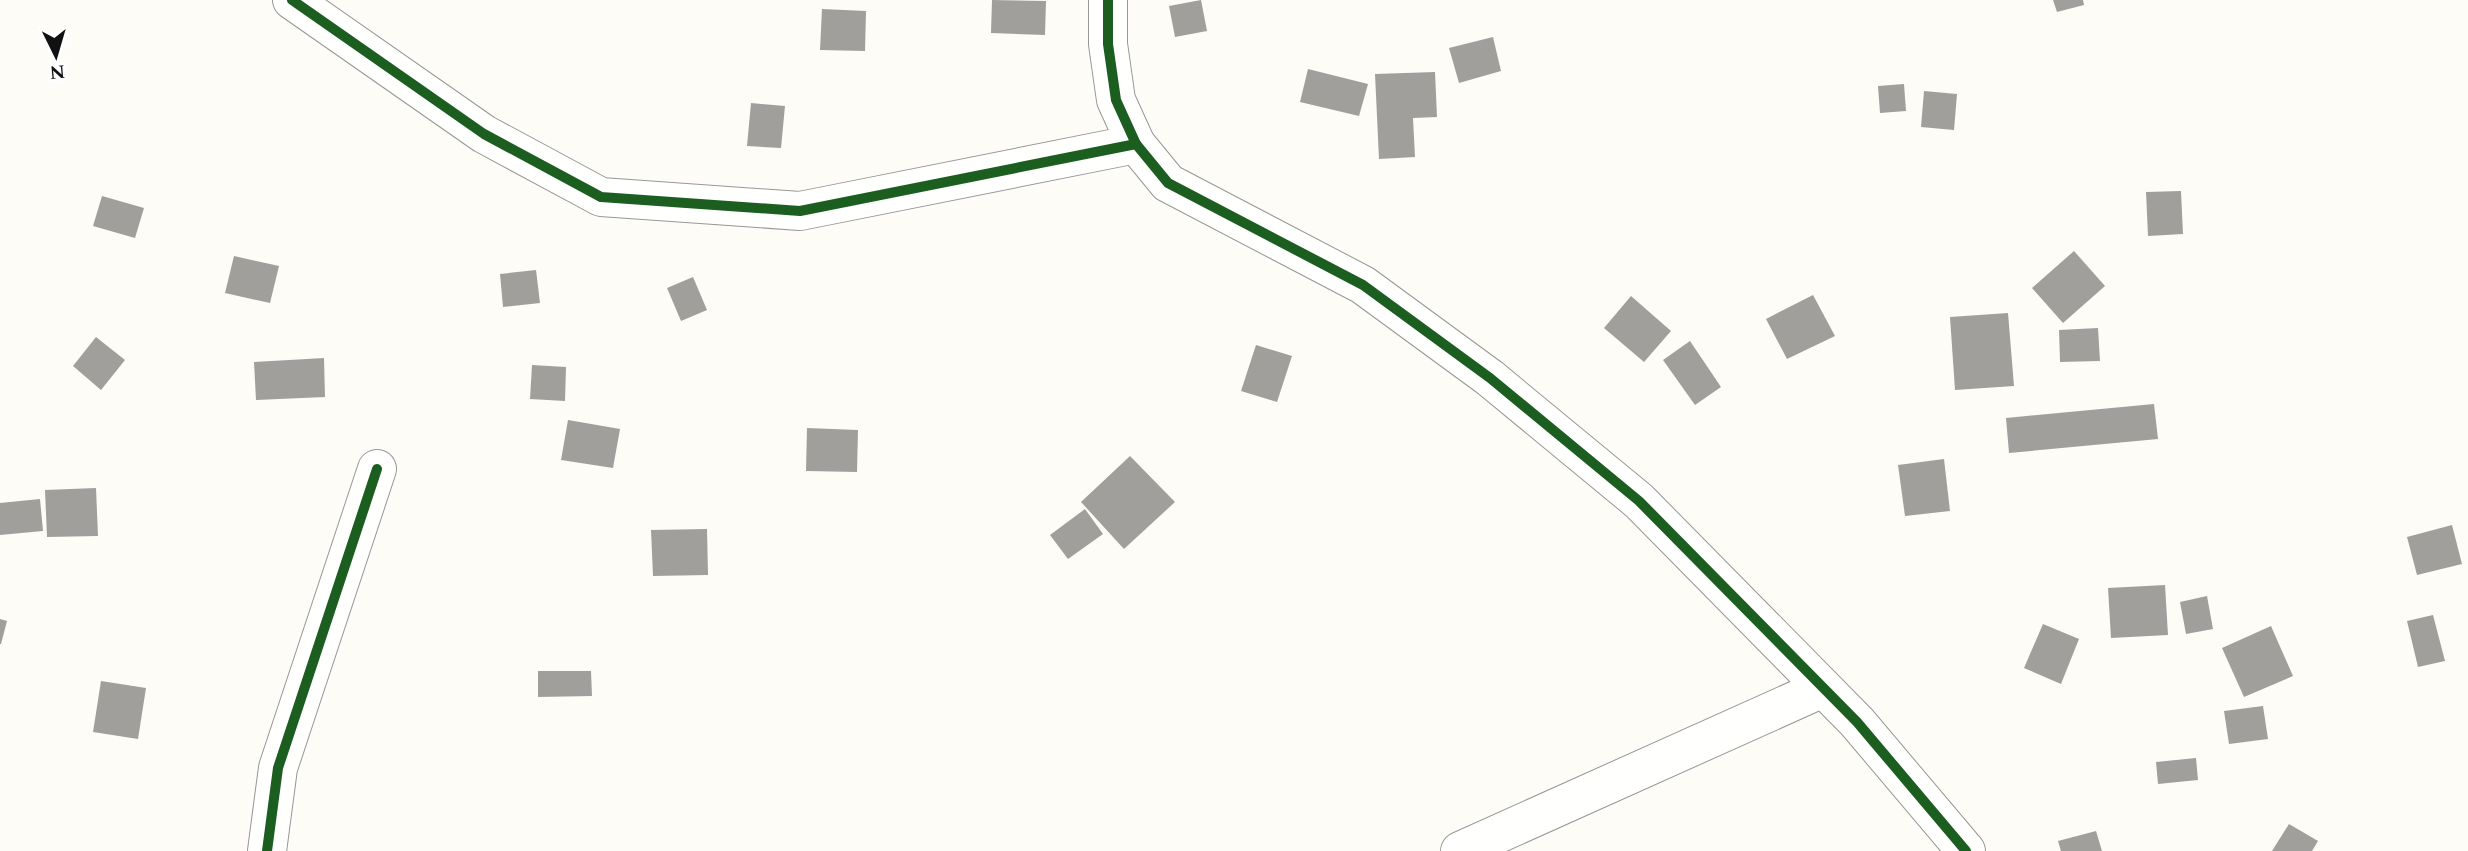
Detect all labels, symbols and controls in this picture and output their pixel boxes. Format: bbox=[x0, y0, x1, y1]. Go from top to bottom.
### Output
north arrow bbox=[21, 21, 91, 91]
text: N bbox=[48, 56, 66, 87]

